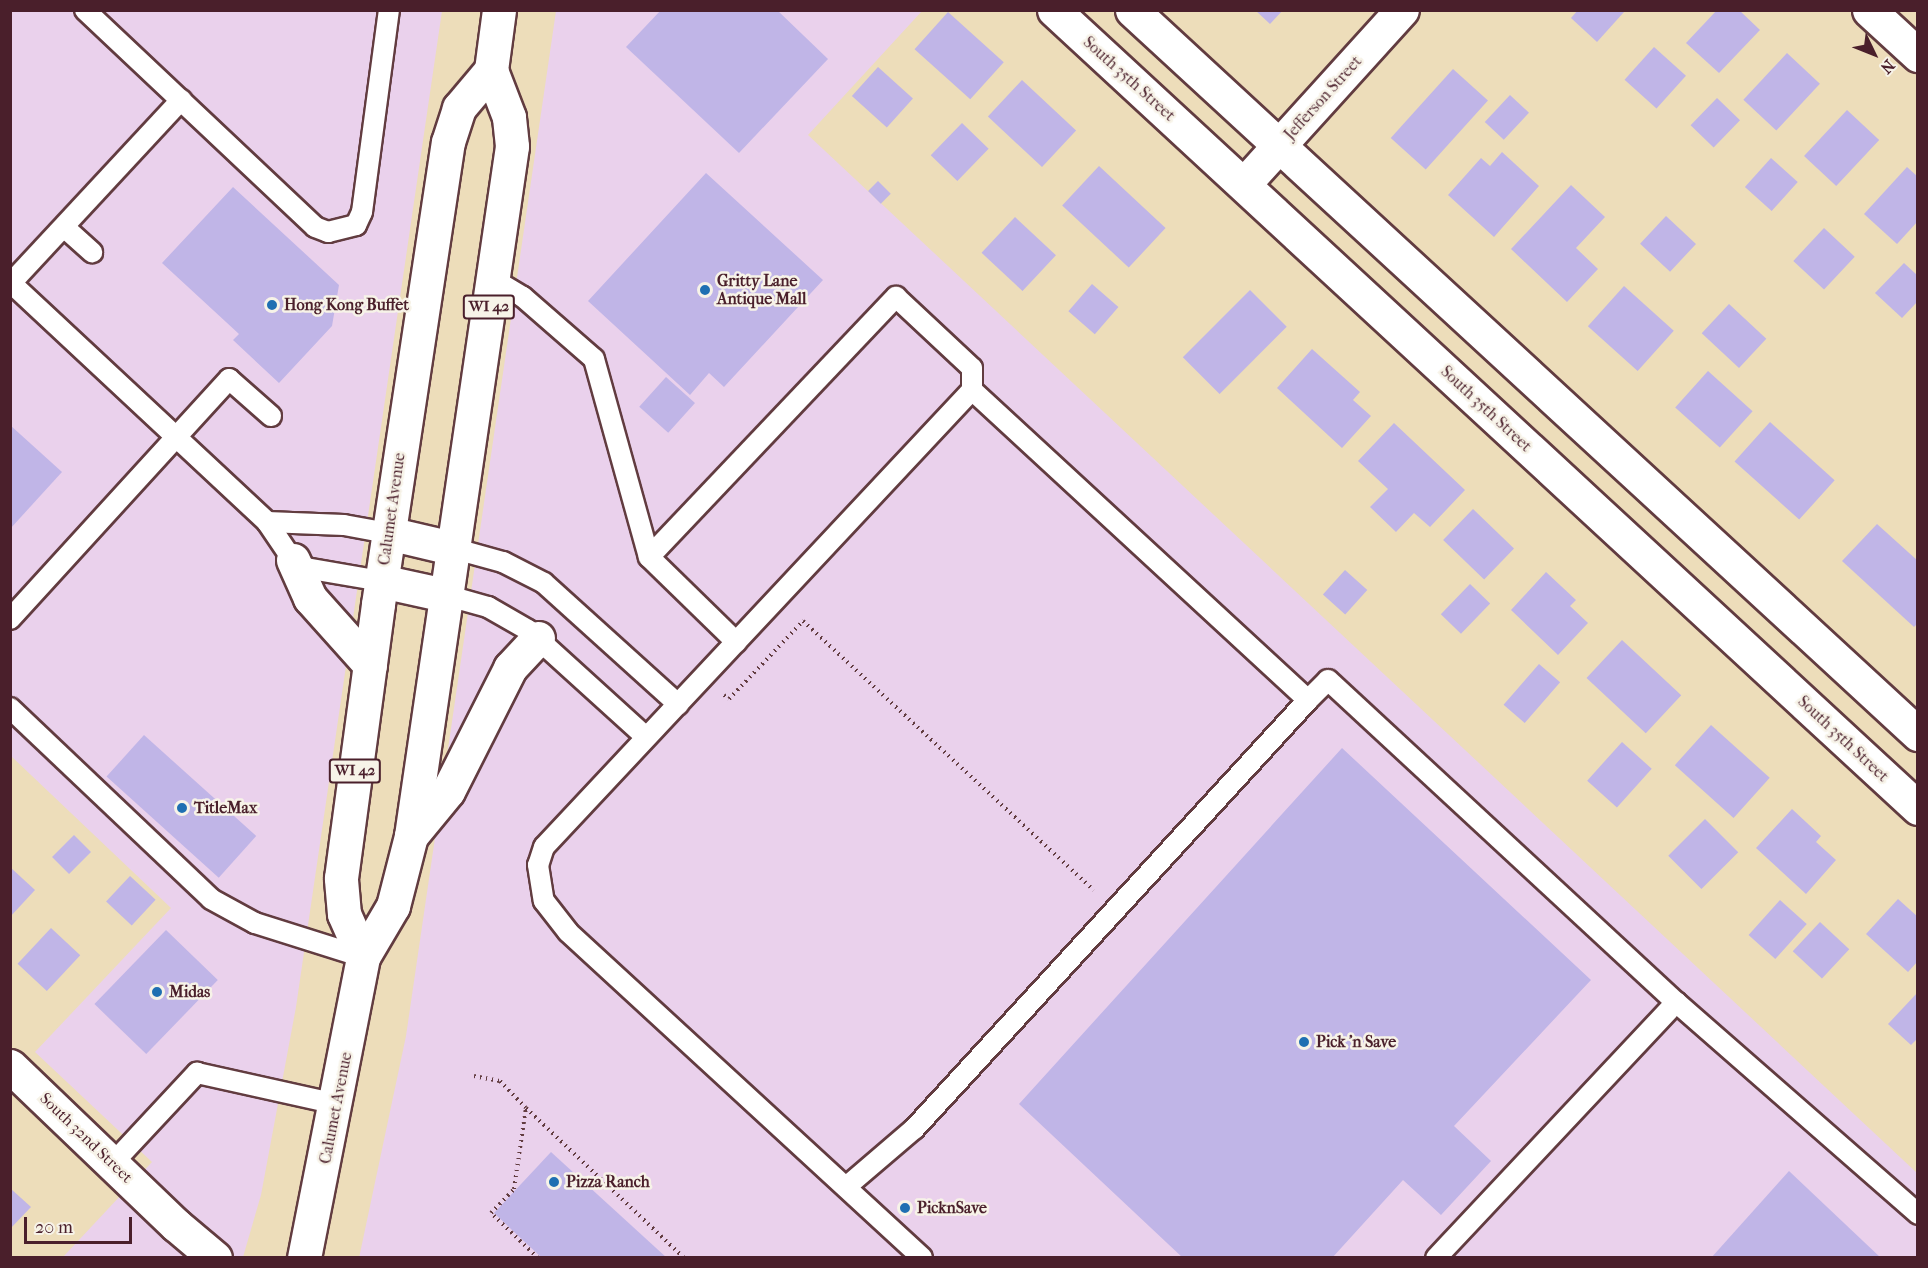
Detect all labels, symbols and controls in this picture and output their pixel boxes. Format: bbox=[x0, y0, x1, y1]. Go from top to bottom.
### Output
north arrow bbox=[1844, 24, 1904, 84]
street label: South 35th Street bbox=[1079, 33, 1179, 125]
street label: Jefferson Street bbox=[1280, 52, 1366, 144]
text: N bbox=[1876, 56, 1899, 78]
place label: Gritty Lane Antique Mall bbox=[717, 271, 806, 309]
marker: Gritty Lane Antique Mall bbox=[698, 283, 712, 297]
place label: Hong Kong Buffet bbox=[284, 295, 409, 315]
road number: WI 42 bbox=[462, 295, 516, 319]
marker: Hong Kong Buffet bbox=[265, 298, 279, 312]
street label: South 35th Street bbox=[1437, 362, 1535, 456]
street label: Calumet Avenue bbox=[375, 451, 409, 567]
street label: South 35th Street bbox=[1794, 692, 1892, 786]
road number: WI 42 bbox=[328, 759, 382, 783]
place label: TitleMax bbox=[194, 798, 257, 818]
marker: TitleMax bbox=[175, 801, 189, 815]
place label: Midas bbox=[169, 982, 210, 1002]
marker: Midas bbox=[150, 985, 164, 999]
place label: Pick 'n Save bbox=[1316, 1032, 1396, 1052]
marker: Pick 'n Save bbox=[1297, 1035, 1311, 1049]
street label: Calumet Avenue bbox=[316, 1050, 356, 1166]
street label: South 32nd Street bbox=[36, 1089, 136, 1187]
place label: Pizza Ranch bbox=[566, 1172, 650, 1192]
marker: Pizza Ranch bbox=[547, 1175, 561, 1189]
place label: PicknSave bbox=[917, 1198, 987, 1218]
marker: PicknSave bbox=[898, 1201, 912, 1215]
scale bar bbox=[27, 1205, 135, 1243]
text: 20 m bbox=[35, 1217, 73, 1238]

